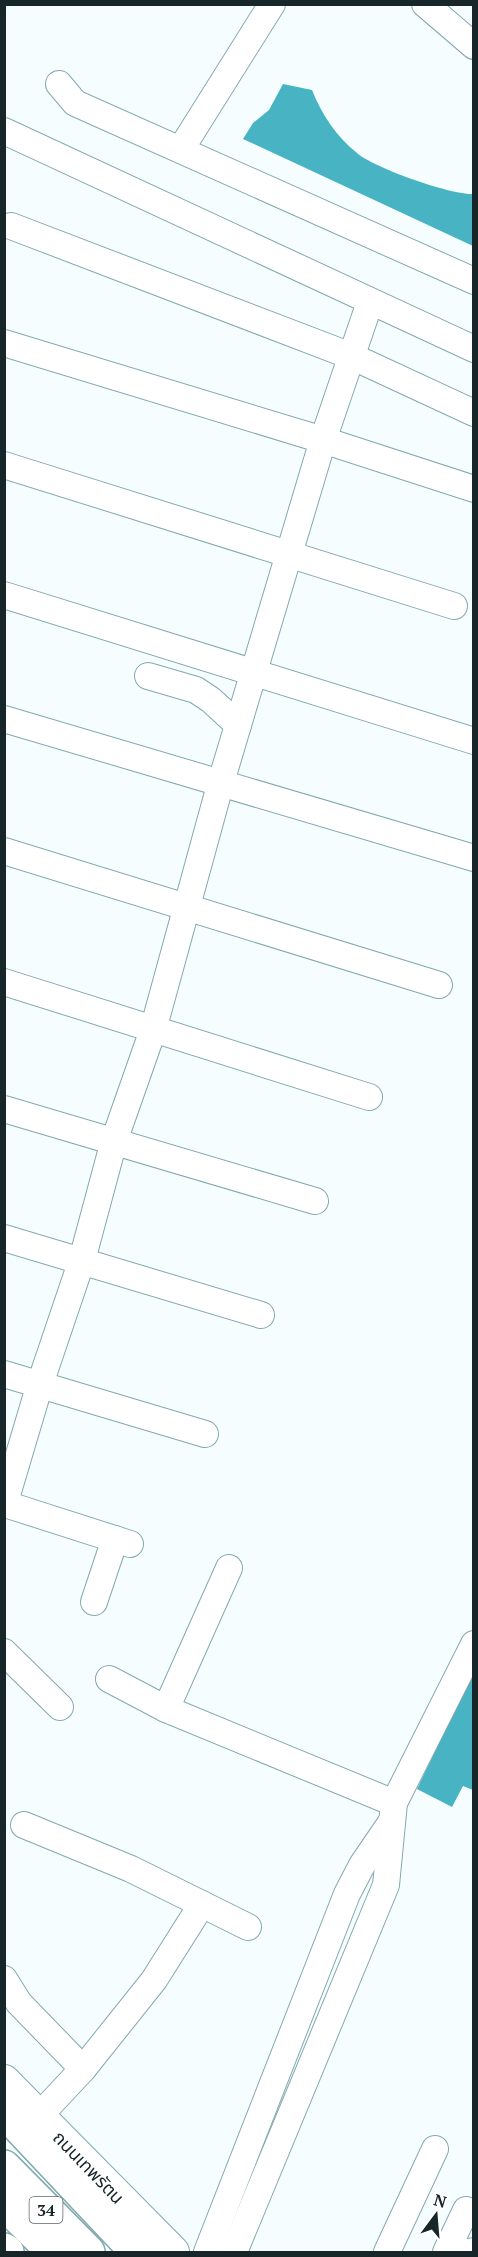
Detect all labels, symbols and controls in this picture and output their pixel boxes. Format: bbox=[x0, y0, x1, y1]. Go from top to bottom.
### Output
street label: ถนนเทพรัตน bbox=[48, 2125, 130, 2209]
north arrow bbox=[406, 2185, 466, 2245]
text: N bbox=[431, 2188, 449, 2213]
road number: 34 bbox=[30, 2197, 63, 2223]

